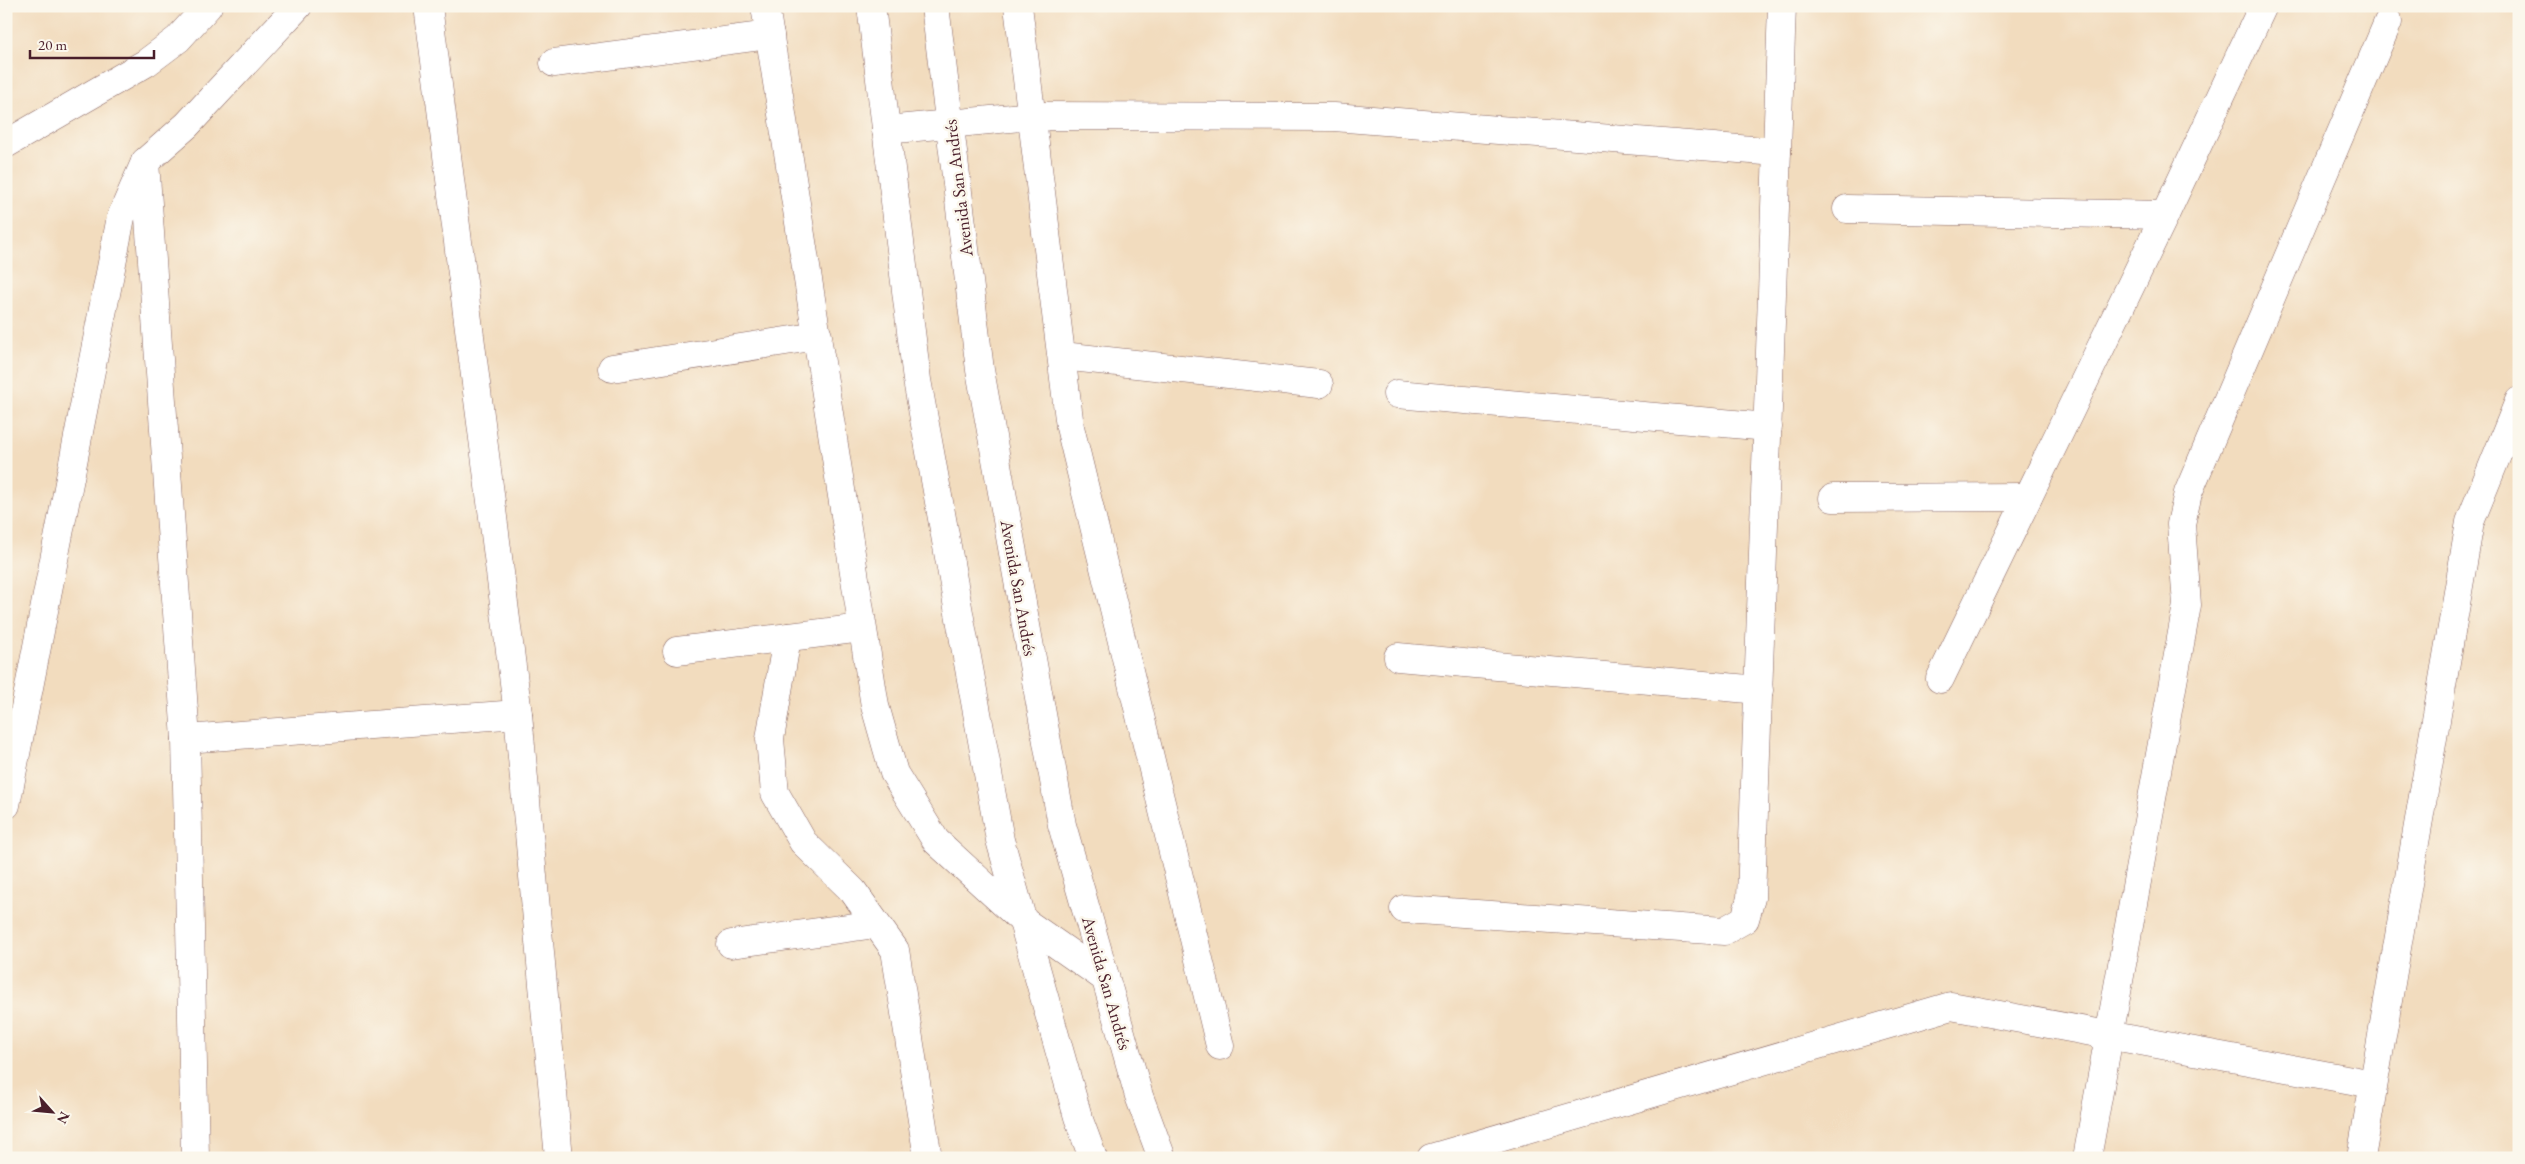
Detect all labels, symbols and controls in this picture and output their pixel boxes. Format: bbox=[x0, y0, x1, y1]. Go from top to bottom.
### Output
scale bar bbox=[30, 28, 154, 60]
text: 20 m bbox=[38, 35, 67, 54]
street label: Avenida San Andrés bbox=[938, 118, 978, 259]
street label: Avenida San Andrés bbox=[996, 517, 1042, 658]
street label: Avenida San Andrés bbox=[1077, 913, 1137, 1053]
north arrow bbox=[28, 1086, 78, 1136]
text: N bbox=[53, 1109, 74, 1128]

